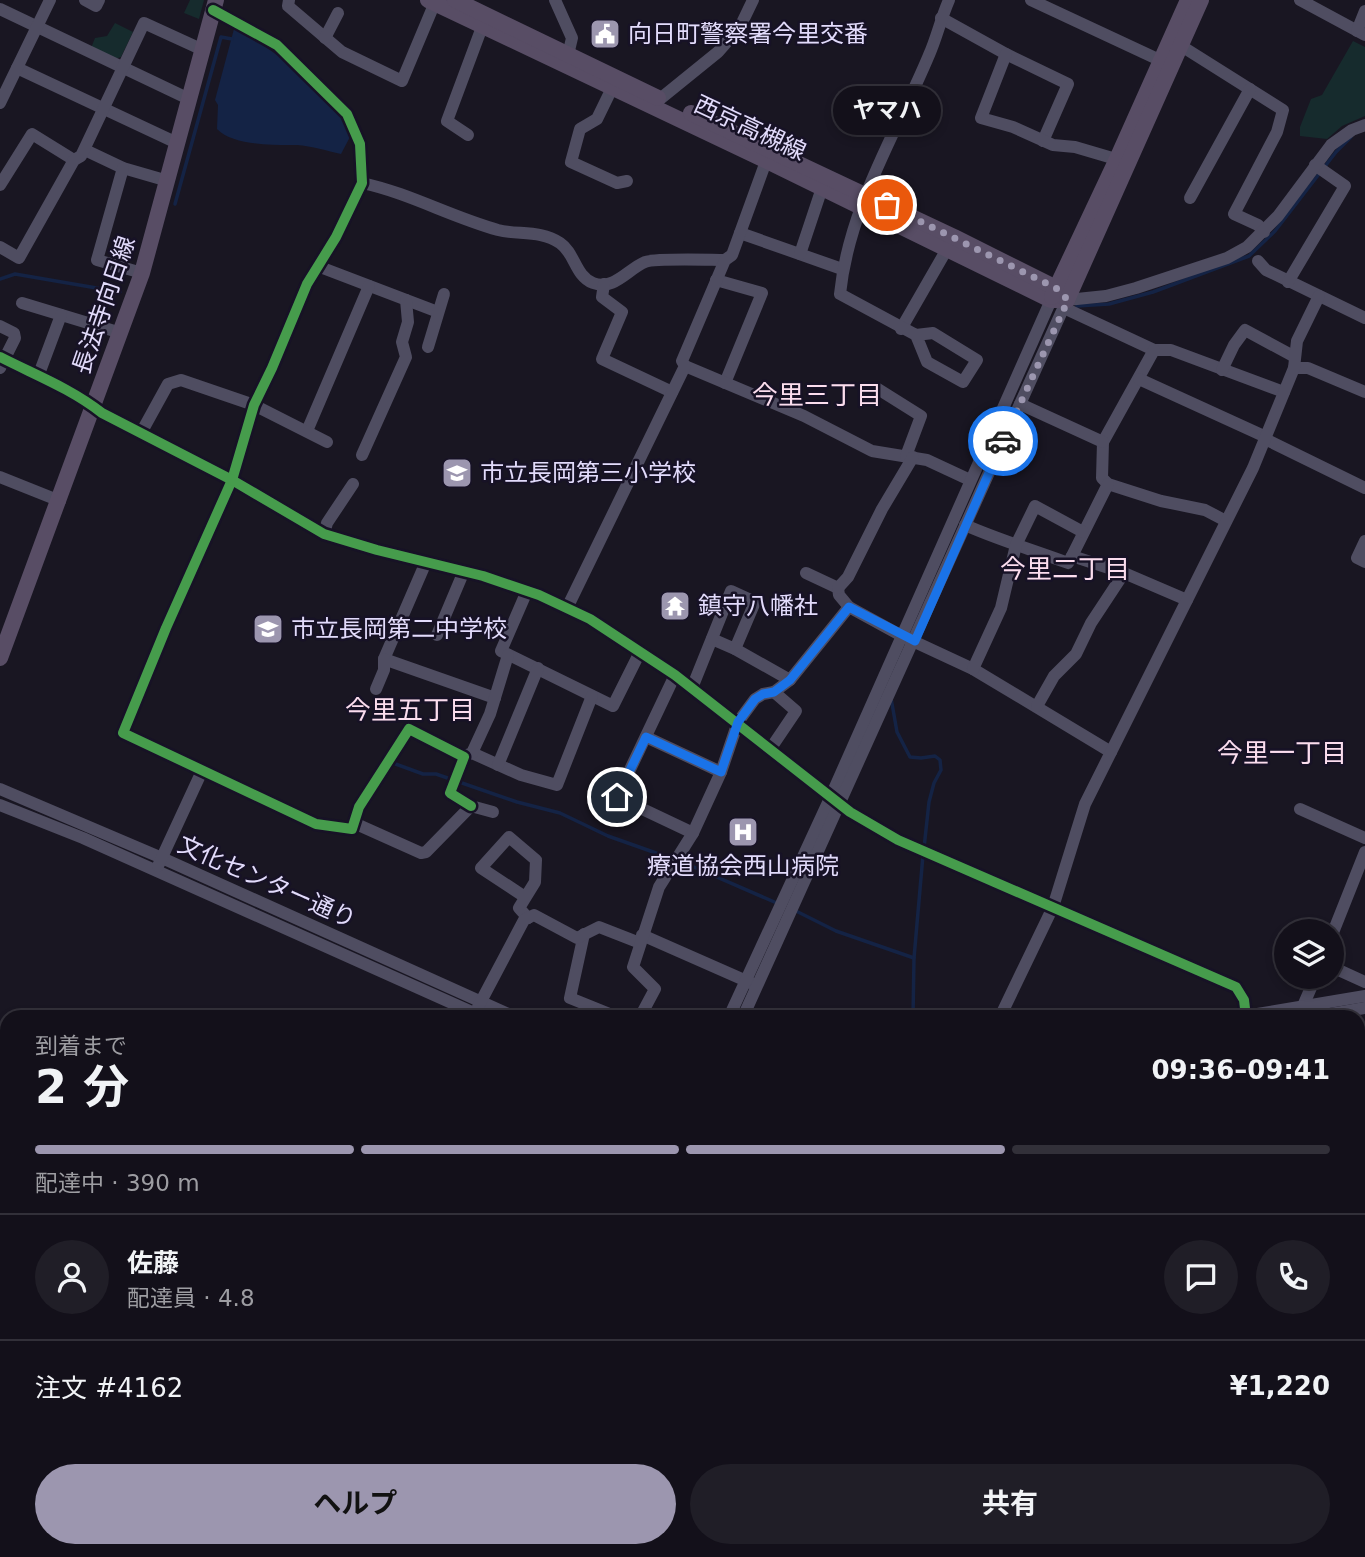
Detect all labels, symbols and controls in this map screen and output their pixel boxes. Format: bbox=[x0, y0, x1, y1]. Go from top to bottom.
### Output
public building icon: 向日町警察署今里交番 bbox=[588, 17, 622, 51]
place label: 向日町警察署今里交番 bbox=[628, 20, 868, 48]
callout: ヤマハ bbox=[833, 86, 941, 135]
street label: 西京高槻線 bbox=[690, 90, 810, 166]
text: ヤマハ bbox=[853, 97, 922, 123]
pin bbox=[857, 175, 917, 235]
icon: bag bbox=[868, 186, 906, 224]
street label: 長法寺向日線 bbox=[67, 232, 141, 378]
district label: 今里三丁目 bbox=[752, 380, 882, 410]
courier bbox=[968, 406, 1038, 476]
icon: car bbox=[984, 422, 1022, 460]
school or university icon: 市立長岡第三小学校 bbox=[440, 456, 474, 490]
place label: 市立長岡第三小学校 bbox=[480, 459, 696, 487]
district label: 今里二丁目 bbox=[1000, 554, 1130, 584]
temple icon: 鎮守八幡社 bbox=[658, 589, 692, 623]
place label: 鎮守八幡社 bbox=[698, 592, 818, 620]
school or university icon: 市立長岡第二中学校 bbox=[251, 612, 285, 646]
place label: 市立長岡第二中学校 bbox=[291, 615, 507, 643]
district label: 今里五丁目 bbox=[345, 695, 475, 725]
district label: 今里一丁目 bbox=[1217, 738, 1347, 768]
pin bbox=[587, 767, 647, 827]
icon: home bbox=[598, 778, 636, 816]
hospital icon: 療道協会西山病院 bbox=[726, 815, 760, 849]
street label: 文化センター通り bbox=[174, 830, 360, 934]
place label: 療道協会西山病院 bbox=[647, 852, 839, 880]
map controls bbox=[1274, 919, 1344, 989]
button: layers bbox=[1274, 919, 1344, 989]
text: 到着まで bbox=[35, 1033, 127, 1059]
text: 09:36–09:41 bbox=[1151, 1055, 1330, 1085]
text: 2 分 bbox=[35, 1060, 129, 1114]
text: 配達中 · 390 m bbox=[35, 1170, 200, 1196]
button: person bbox=[35, 1240, 109, 1314]
button: chat bbox=[1164, 1240, 1238, 1314]
button: phone bbox=[1256, 1240, 1330, 1314]
text: 佐藤 bbox=[127, 1248, 179, 1278]
text: 配達員 · 4.8 bbox=[127, 1285, 255, 1311]
text: ¥1,220 bbox=[1230, 1371, 1330, 1401]
text: 注文 #4162 bbox=[35, 1373, 183, 1403]
button: ヘルプ bbox=[35, 1464, 676, 1544]
button: 共有 bbox=[690, 1464, 1330, 1544]

